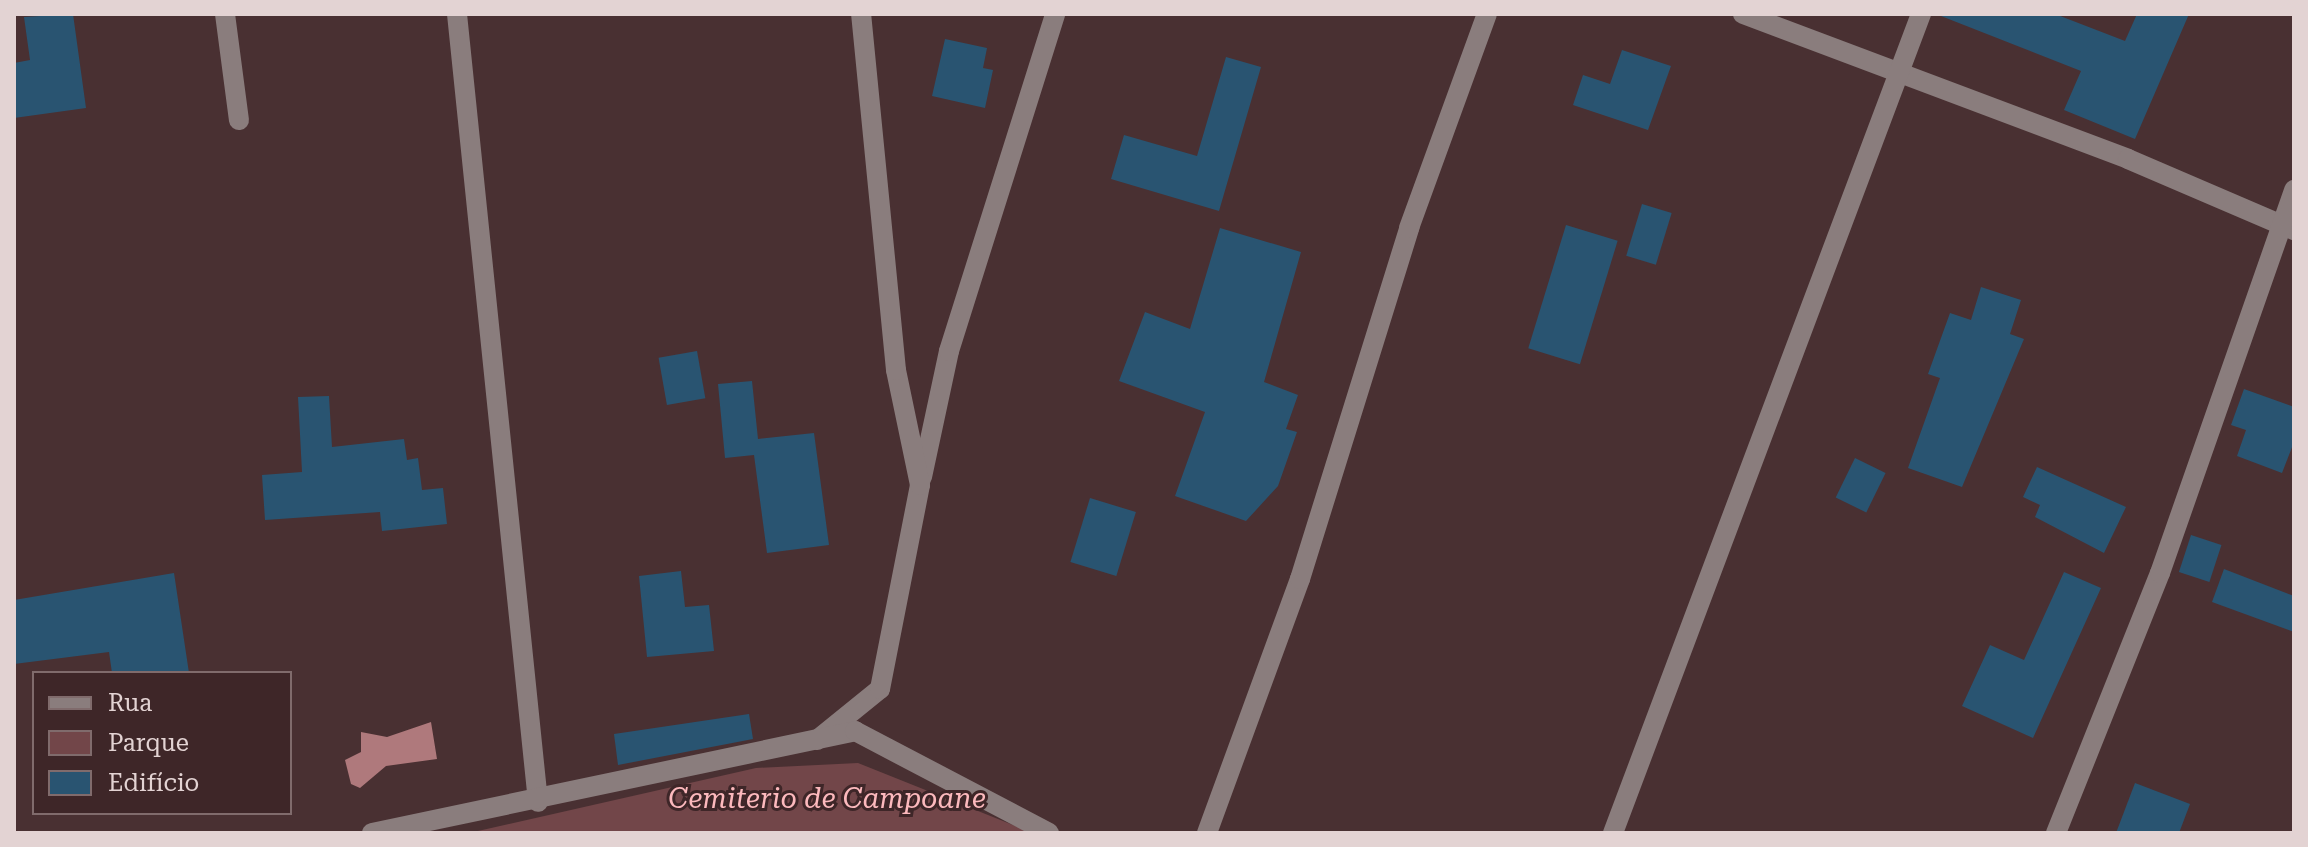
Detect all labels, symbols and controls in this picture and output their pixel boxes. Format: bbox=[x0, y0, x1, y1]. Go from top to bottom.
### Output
legend bbox=[32, 671, 292, 815]
text: Rua bbox=[108, 689, 152, 717]
text: Parque bbox=[108, 729, 189, 757]
text: Edifício bbox=[108, 769, 199, 797]
park label: Cemiterio de Campoane bbox=[668, 782, 986, 816]

